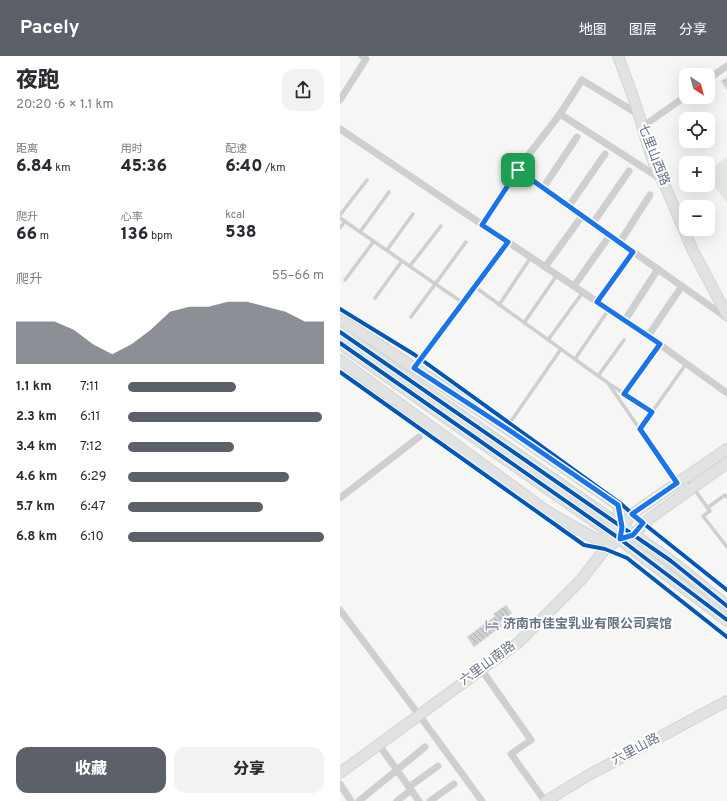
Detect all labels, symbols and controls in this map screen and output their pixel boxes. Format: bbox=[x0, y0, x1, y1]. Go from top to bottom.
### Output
text: Pacely bbox=[20, 16, 80, 40]
text: 地图 bbox=[579, 22, 607, 39]
text: 图层 bbox=[629, 22, 657, 39]
text: 分享 bbox=[679, 22, 707, 39]
text: 夜跑 bbox=[16, 68, 60, 95]
north arrow bbox=[679, 68, 715, 104]
map controls bbox=[679, 68, 715, 236]
button: share bbox=[282, 69, 324, 111]
text: 20:20 · 6 × 1.1 km bbox=[16, 97, 114, 113]
button: locate bbox=[679, 112, 715, 148]
street label: 七里山西路 bbox=[634, 122, 672, 188]
text: 距离 bbox=[16, 142, 38, 156]
text: 用时 bbox=[121, 142, 143, 156]
text: 配速 bbox=[225, 142, 247, 156]
pin bbox=[501, 153, 535, 187]
text: 6.84 bbox=[16, 156, 53, 178]
text: 45:36 bbox=[121, 156, 167, 178]
text: 6:40 bbox=[225, 156, 262, 178]
button: + bbox=[679, 156, 715, 192]
icon: arrive bbox=[507, 159, 529, 181]
text: km bbox=[53, 161, 70, 175]
text: /km bbox=[262, 161, 286, 175]
button: − bbox=[679, 200, 715, 236]
text: kcal bbox=[225, 208, 245, 222]
text: 爬升 bbox=[16, 210, 38, 224]
text: 心率 bbox=[121, 210, 143, 224]
text: 538 bbox=[225, 222, 257, 244]
text: 66 bbox=[16, 224, 37, 246]
text: 136 bbox=[121, 224, 148, 246]
text: m bbox=[37, 229, 49, 243]
text: bpm bbox=[148, 229, 173, 243]
text: 55–66 m bbox=[272, 268, 324, 284]
text: 爬升 bbox=[16, 272, 42, 288]
text: 1.1 km bbox=[16, 379, 52, 395]
text: 7:11 bbox=[80, 379, 99, 395]
text: 2.3 km bbox=[16, 409, 57, 425]
text: 6:11 bbox=[80, 409, 100, 425]
text: 3.4 km bbox=[16, 439, 57, 455]
text: 7:12 bbox=[80, 439, 102, 455]
text: 4.6 km bbox=[16, 469, 57, 485]
text: 6:29 bbox=[80, 469, 106, 485]
text: 5.7 km bbox=[16, 499, 55, 515]
text: 6:47 bbox=[80, 499, 105, 515]
text: 6.8 km bbox=[16, 529, 57, 545]
text: 6:10 bbox=[80, 529, 104, 545]
place label: 济南市佳宝乳业有限公司宾馆 bbox=[503, 616, 672, 633]
hotel icon: 济南市佳宝乳业有限公司宾馆 bbox=[484, 617, 500, 633]
street label: 六里山南路 bbox=[457, 638, 519, 690]
street label: 六里山路 bbox=[609, 731, 663, 769]
button: 收藏 bbox=[16, 747, 166, 793]
button: 分享 bbox=[174, 747, 324, 793]

